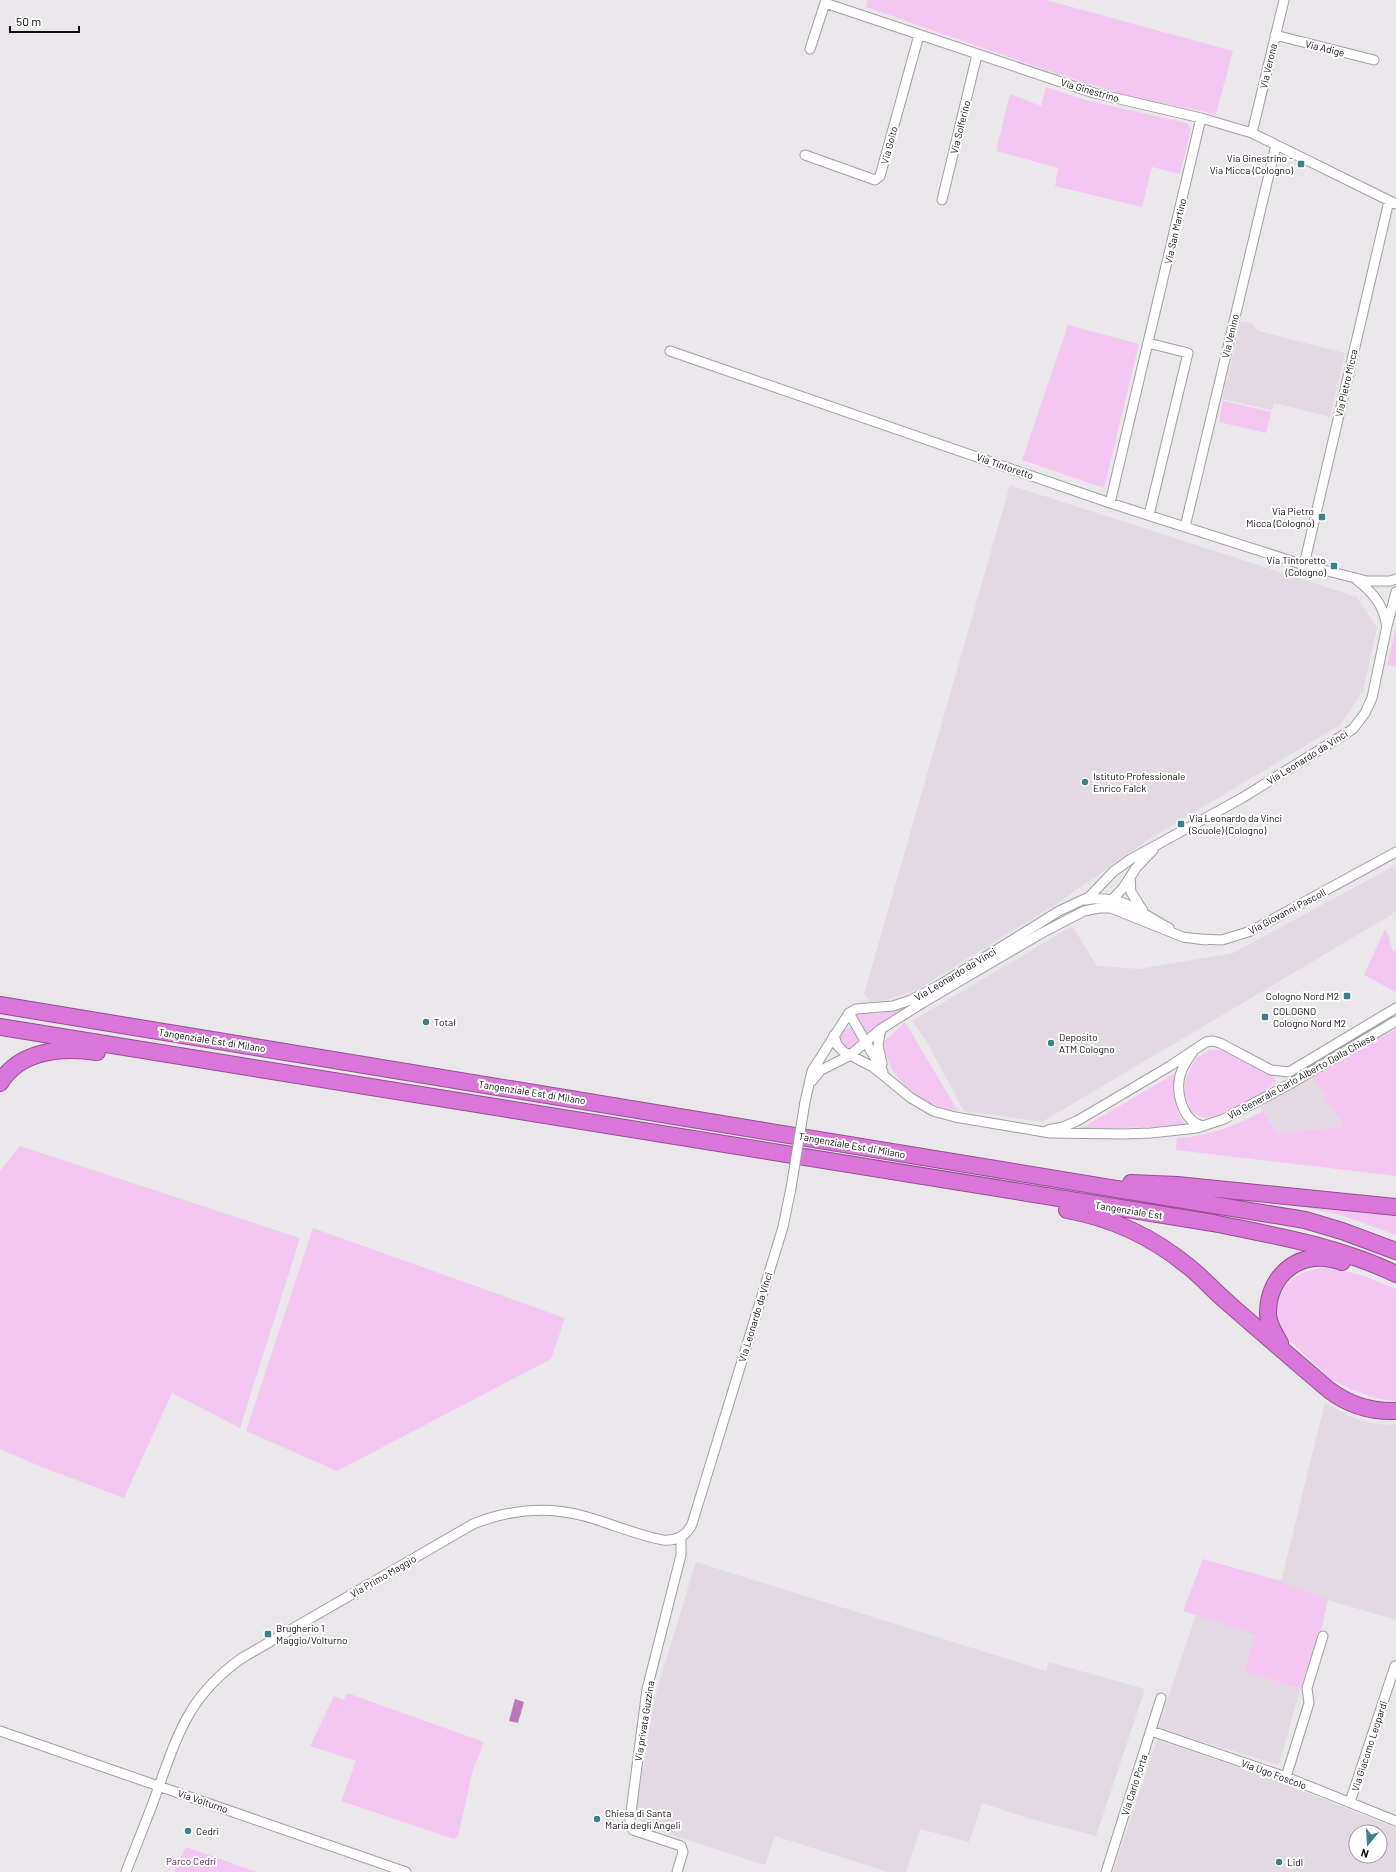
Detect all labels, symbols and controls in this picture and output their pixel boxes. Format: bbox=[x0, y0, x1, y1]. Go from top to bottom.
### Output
scale bar bbox=[10, 8, 79, 34]
text: 50 m bbox=[16, 14, 41, 28]
street label: Via Adige bbox=[1304, 37, 1346, 59]
street label: Via Verona bbox=[1257, 42, 1279, 90]
street label: Via Ginestrino bbox=[1059, 76, 1121, 104]
street label: Via Solferino bbox=[948, 99, 972, 155]
street label: Via Goito bbox=[878, 125, 900, 165]
place label: Via Ginestrino - Via Micca (Cologno) bbox=[1210, 152, 1293, 176]
marker: Via Ginestrino - Via Micca (Cologno) bbox=[1296, 159, 1306, 169]
street label: Via San Martino bbox=[1162, 197, 1188, 265]
street label: Via Venino bbox=[1219, 313, 1241, 359]
street label: Via Pietro Micca bbox=[1332, 348, 1360, 418]
street label: Via Tintoretto bbox=[975, 451, 1035, 481]
place label: Via Pietro Micca (Cologno) bbox=[1246, 505, 1314, 529]
marker: Via Pietro Micca (Cologno) bbox=[1317, 512, 1327, 522]
place label: Via Tintoretto (Cologno) bbox=[1267, 554, 1326, 578]
marker: Via Tintoretto (Cologno) bbox=[1329, 561, 1339, 571]
street label: Via Leonardo da Vinci bbox=[1264, 727, 1350, 787]
place label: Istituto Professionale Enrico Falck bbox=[1093, 770, 1185, 794]
marker: Istituto Professionale Enrico Falck bbox=[1080, 777, 1090, 787]
place label: Via Leonardo da Vinci (Scuole) (Cologno) bbox=[1188, 812, 1282, 836]
marker: Via Leonardo da Vinci (Scuole) (Cologno) bbox=[1176, 819, 1186, 829]
street label: Via Giovanni Pascoli bbox=[1246, 886, 1328, 936]
street label: Via Leonardo da Vinci bbox=[912, 945, 998, 1003]
place label: Cologno Nord M2 bbox=[1266, 990, 1339, 1002]
marker: Cologno Nord M2 bbox=[1342, 991, 1352, 1001]
place label: COLOGNO Cologno Nord M2 bbox=[1273, 1005, 1346, 1029]
marker: COLOGNO Cologno Nord M2 bbox=[1260, 1012, 1270, 1022]
place label: Total bbox=[434, 1016, 455, 1028]
marker: Total bbox=[421, 1017, 431, 1027]
street label: Tangenziale Est di Milano bbox=[158, 1026, 266, 1054]
street label: Via Generale Carlo Alberto Dalla Chiesa bbox=[1225, 1030, 1377, 1122]
place label: Deposito ATM Cologno bbox=[1059, 1031, 1115, 1055]
marker: Deposito ATM Cologno bbox=[1046, 1038, 1056, 1048]
street label: Tangenziale Est di Milano bbox=[478, 1078, 586, 1106]
street label: Tangenziale Est di Milano bbox=[798, 1130, 906, 1160]
street label: Tangenziale Est bbox=[1094, 1199, 1164, 1221]
street label: Via Leonardo da Vinci bbox=[736, 1271, 774, 1363]
street label: Via Primo Maggio bbox=[348, 1552, 418, 1600]
place label: Brugherio 1 Maggio/Volturno bbox=[276, 1622, 348, 1646]
marker: Brugherio 1 Maggio/Volturno bbox=[263, 1629, 273, 1639]
street label: Via privata Guzzina bbox=[632, 1680, 656, 1762]
street label: Via Giacomo Leopardi bbox=[1349, 1699, 1389, 1793]
street label: Via Carlo Porta bbox=[1118, 1753, 1150, 1817]
street label: Via Ugo Foscolo bbox=[1240, 1757, 1308, 1791]
street label: Via Volturno bbox=[176, 1787, 230, 1815]
place label: Chiesa di Santa Maria degli Angeli bbox=[605, 1807, 681, 1831]
marker: Chiesa di Santa Maria degli Angeli bbox=[592, 1814, 602, 1824]
north arrow bbox=[1348, 1824, 1388, 1864]
place label: Cedri bbox=[196, 1825, 219, 1837]
marker: Cedri bbox=[183, 1826, 193, 1836]
text: N bbox=[1359, 1847, 1370, 1861]
park label: Parco Cedri bbox=[166, 1855, 216, 1867]
place label: Lidl bbox=[1287, 1856, 1303, 1868]
marker: Lidl bbox=[1274, 1857, 1284, 1867]

